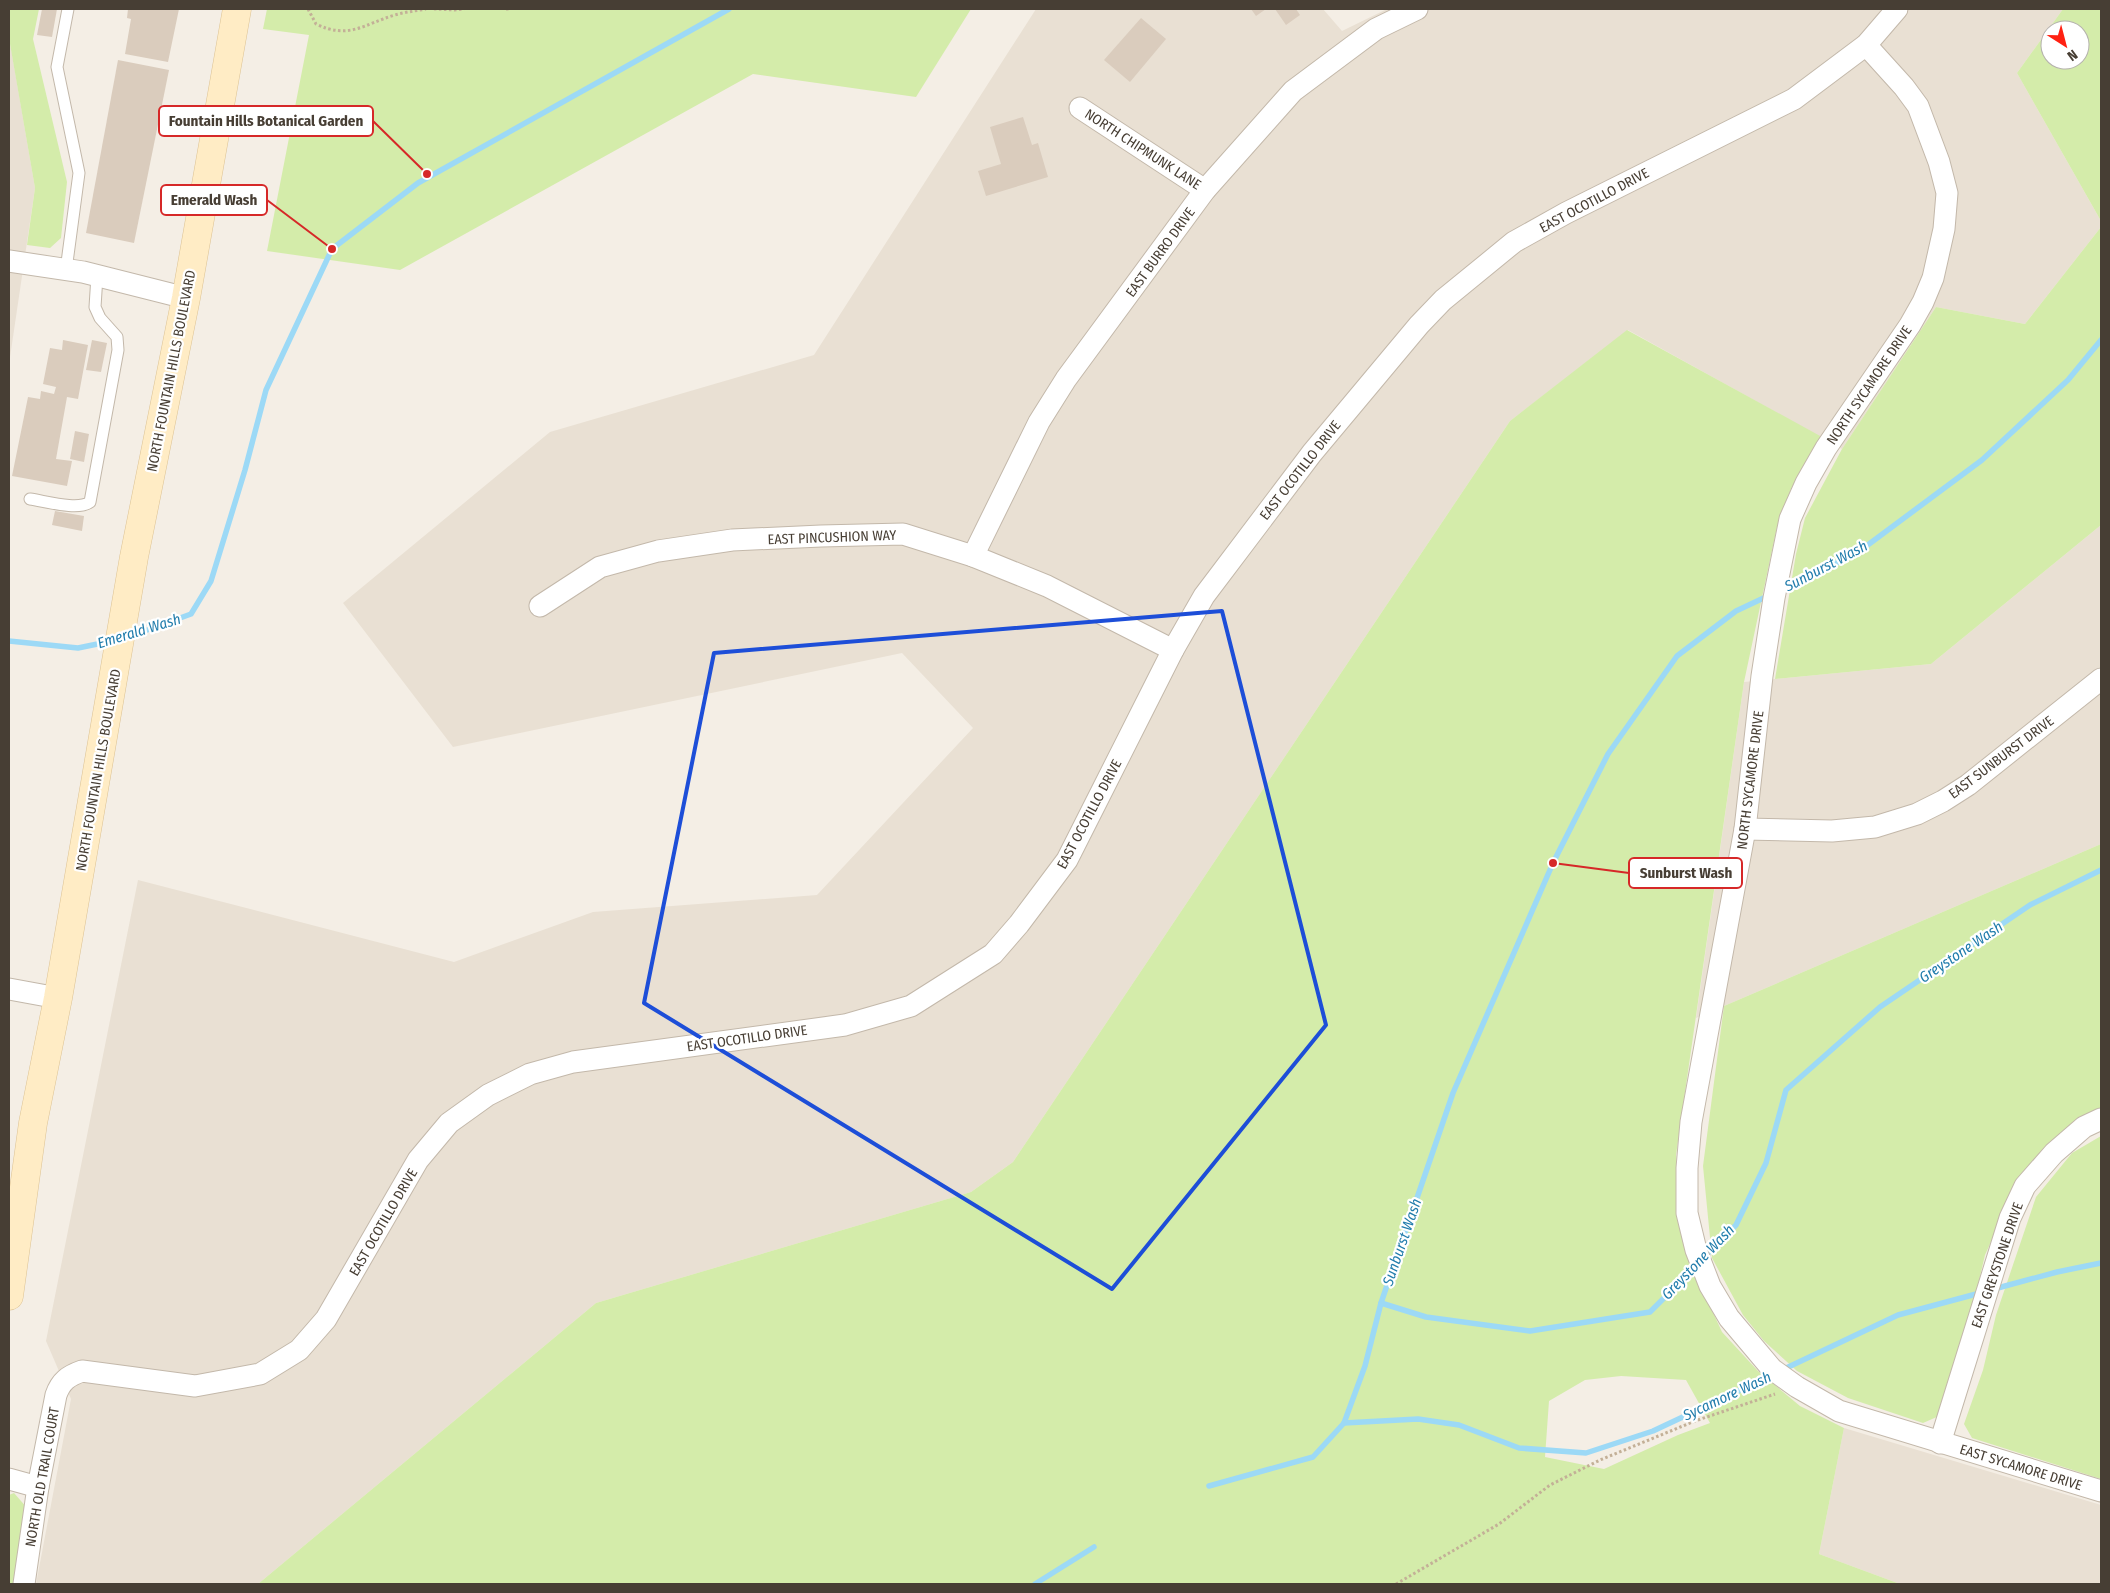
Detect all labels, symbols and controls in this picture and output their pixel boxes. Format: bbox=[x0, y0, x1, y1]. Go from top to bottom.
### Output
north arrow bbox=[2040, 20, 2090, 70]
text: N bbox=[2064, 46, 2081, 64]
callout: Fountain Hills Botanical Garden bbox=[159, 106, 373, 136]
street label: NORTH CHIPMUNK LANE bbox=[1081, 106, 1204, 194]
text: Fountain Hills Botanical Garden bbox=[169, 112, 363, 130]
street label: EAST OCOTILLO DRIVE bbox=[1537, 164, 1652, 236]
callout: Emerald Wash bbox=[161, 185, 267, 215]
text: Emerald Wash bbox=[171, 191, 257, 209]
street label: EAST BURRO DRIVE bbox=[1122, 204, 1199, 300]
street label: NORTH FOUNTAIN HILLS BOULEVARD bbox=[144, 269, 199, 473]
street label: NORTH SYCAMORE DRIVE bbox=[1823, 322, 1916, 448]
street label: EAST OCOTILLO DRIVE bbox=[1256, 417, 1345, 523]
street label: EAST PINCUSHION WAY bbox=[767, 527, 897, 548]
water label: Sunburst Wash bbox=[1781, 537, 1871, 596]
water label: Emerald Wash bbox=[95, 610, 183, 652]
street label: NORTH FOUNTAIN HILLS BOULEVARD bbox=[72, 668, 125, 873]
street label: NORTH SYCAMORE DRIVE bbox=[1734, 709, 1768, 850]
street label: EAST SUNBURST DRIVE bbox=[1945, 712, 2057, 802]
street label: EAST OCOTILLO DRIVE bbox=[1053, 756, 1126, 872]
callout: Sunburst Wash bbox=[1629, 858, 1742, 888]
text: Sunburst Wash bbox=[1640, 864, 1732, 882]
water label: Greystone Wash bbox=[1916, 917, 2006, 987]
street label: EAST OCOTILLO DRIVE bbox=[686, 1022, 809, 1055]
street label: EAST OCOTILLO DRIVE bbox=[346, 1165, 421, 1279]
water label: Sunburst Wash bbox=[1378, 1196, 1425, 1289]
street label: EAST GREYSTONE DRIVE bbox=[1968, 1200, 2027, 1330]
water label: Greystone Wash bbox=[1658, 1221, 1738, 1303]
water label: Sycamore Wash bbox=[1679, 1368, 1774, 1425]
street label: NORTH OLD TRAIL COURT bbox=[22, 1405, 63, 1548]
street label: EAST SYCAMORE DRIVE bbox=[1958, 1441, 2085, 1494]

